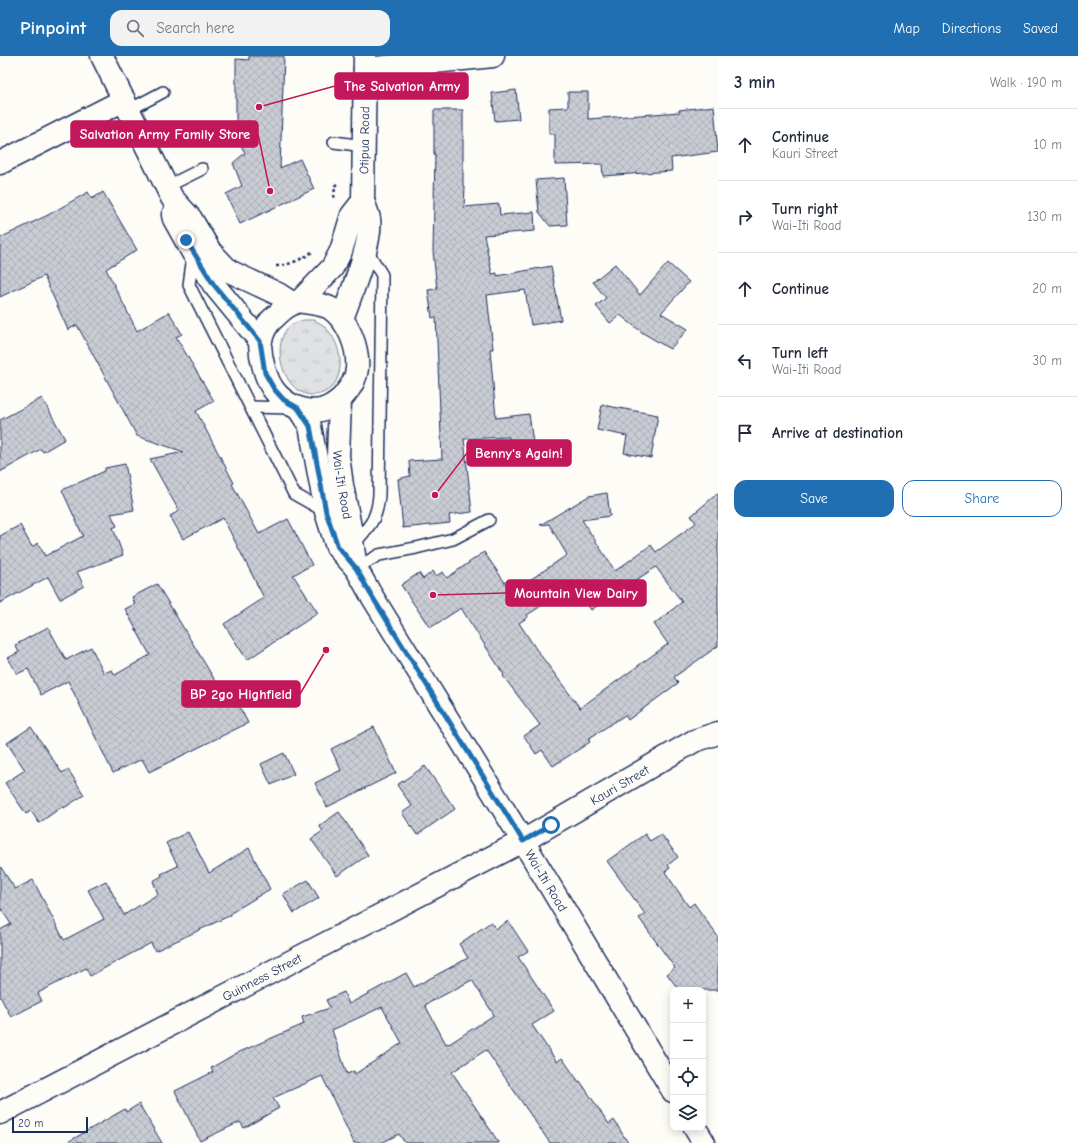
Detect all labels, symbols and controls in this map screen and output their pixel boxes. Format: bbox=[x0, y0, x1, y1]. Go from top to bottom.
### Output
search box bbox=[110, 10, 390, 46]
text: Pinpoint bbox=[20, 17, 86, 39]
icon: search bbox=[124, 17, 146, 39]
text: Search here bbox=[156, 19, 234, 37]
text: Map bbox=[893, 20, 920, 37]
text: Directions bbox=[942, 20, 1001, 37]
text: Saved bbox=[1023, 20, 1058, 37]
callout: The Salvation Army bbox=[335, 73, 468, 99]
text: 3 min bbox=[734, 73, 775, 92]
text: Walk · 190 m bbox=[990, 75, 1062, 90]
text: The Salvation Army bbox=[344, 78, 461, 95]
street label: Otipua Road bbox=[356, 106, 372, 174]
callout: Salvation Army Family Store bbox=[71, 121, 258, 147]
text: Salvation Army Family Store bbox=[80, 126, 250, 143]
text: Continue bbox=[772, 128, 829, 146]
icon: ahead bbox=[734, 134, 756, 156]
text: 10 m bbox=[1034, 137, 1062, 152]
text: Kauri Street bbox=[772, 146, 838, 161]
text: Turn right bbox=[772, 200, 838, 218]
icon: right bbox=[734, 206, 756, 228]
text: 130 m bbox=[1027, 209, 1062, 224]
text: Wai-Iti Road bbox=[772, 218, 841, 233]
route end bbox=[177, 231, 195, 249]
icon: ahead bbox=[734, 278, 756, 300]
text: Continue bbox=[772, 280, 829, 298]
text: 20 m bbox=[1032, 281, 1062, 296]
text: Turn left bbox=[772, 344, 828, 362]
icon: left bbox=[734, 350, 756, 372]
text: 30 m bbox=[1032, 353, 1062, 368]
text: Wai-Iti Road bbox=[772, 362, 841, 377]
icon: arrive bbox=[734, 422, 756, 444]
text: Arrive at destination bbox=[772, 424, 903, 442]
callout: Benny's Again! bbox=[467, 440, 571, 466]
text: Benny's Again! bbox=[475, 445, 563, 462]
street label: Wai-Iti Road bbox=[330, 450, 356, 520]
button: Save bbox=[734, 480, 894, 517]
button: Share bbox=[902, 480, 1062, 517]
callout: Mountain View Dairy bbox=[506, 580, 646, 606]
text: Mountain View Dairy bbox=[514, 585, 638, 602]
callout: BP 2go Highfield bbox=[182, 681, 300, 707]
text: BP 2go Highfield bbox=[190, 686, 292, 703]
street label: Kauri Street bbox=[587, 761, 652, 808]
route start bbox=[542, 816, 560, 834]
street label: Wai-Iti Road bbox=[522, 847, 571, 914]
street label: Guinness Street bbox=[219, 949, 305, 1004]
map controls bbox=[670, 987, 706, 1131]
button: + bbox=[670, 987, 706, 1023]
button: − bbox=[670, 1023, 706, 1059]
button: locate bbox=[670, 1059, 706, 1095]
button: layers bbox=[670, 1095, 706, 1131]
scale bar bbox=[12, 1115, 88, 1134]
text: 20 m bbox=[18, 1117, 43, 1130]

